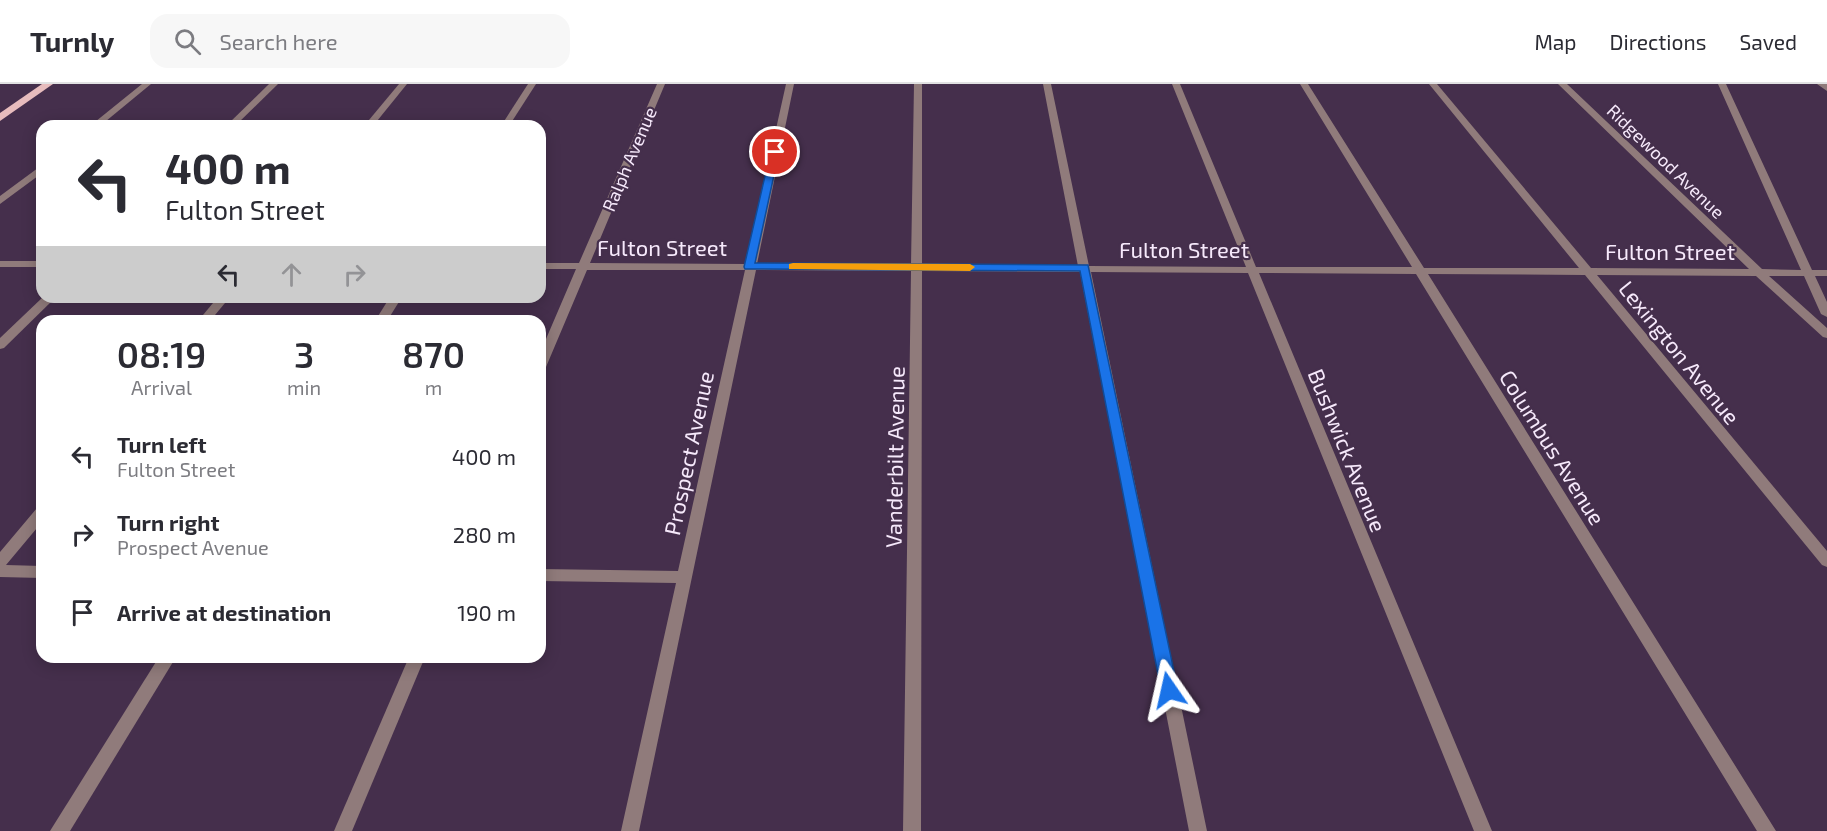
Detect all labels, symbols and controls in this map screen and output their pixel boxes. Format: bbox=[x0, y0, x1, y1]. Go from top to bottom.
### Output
search box bbox=[150, 14, 570, 68]
text: Turnly bbox=[30, 24, 114, 58]
icon: search bbox=[171, 25, 204, 58]
text: Search here bbox=[219, 28, 338, 54]
text: Map bbox=[1534, 29, 1577, 54]
text: Directions bbox=[1610, 29, 1706, 54]
text: Saved bbox=[1739, 29, 1797, 54]
street label: Ridgewood Avenue bbox=[1603, 99, 1729, 223]
street label: Ralph Avenue bbox=[597, 104, 661, 214]
pin bbox=[749, 126, 800, 177]
icon: arrive bbox=[758, 135, 791, 168]
text: 400 m bbox=[165, 142, 291, 192]
icon: left bbox=[66, 144, 144, 222]
text: Fulton Street bbox=[165, 193, 325, 225]
street label: Fulton Street bbox=[597, 234, 727, 260]
street label: Fulton Street bbox=[1119, 236, 1249, 262]
street label: Fulton Street bbox=[1605, 238, 1735, 264]
icon: left bbox=[212, 258, 245, 291]
icon: ahead bbox=[275, 258, 308, 291]
icon: right bbox=[338, 258, 371, 291]
street label: Lexington Avenue bbox=[1614, 275, 1746, 429]
text: 08:19 bbox=[117, 332, 206, 375]
text: 3 bbox=[294, 332, 314, 375]
text: 870 bbox=[402, 332, 465, 375]
street label: Bushwick Avenue bbox=[1303, 365, 1393, 535]
street label: Columbus Avenue bbox=[1495, 365, 1611, 529]
street label: Vanderbilt Avenue bbox=[879, 366, 909, 548]
street label: Prospect Avenue bbox=[658, 369, 718, 537]
text: Arrival bbox=[131, 375, 192, 399]
text: min bbox=[287, 375, 321, 399]
text: m bbox=[425, 375, 442, 399]
text: Turn left bbox=[117, 431, 206, 457]
icon: left bbox=[66, 440, 99, 473]
text: 400 m bbox=[452, 443, 516, 469]
text: Fulton Street bbox=[117, 457, 235, 481]
text: Turn right bbox=[117, 509, 219, 535]
icon: right bbox=[66, 518, 99, 551]
text: 280 m bbox=[453, 521, 516, 547]
text: Prospect Avenue bbox=[117, 535, 269, 559]
icon: arrive bbox=[66, 596, 99, 629]
text: Arrive at destination bbox=[117, 599, 331, 625]
text: 190 m bbox=[457, 599, 516, 625]
position arrow bbox=[1137, 658, 1201, 722]

